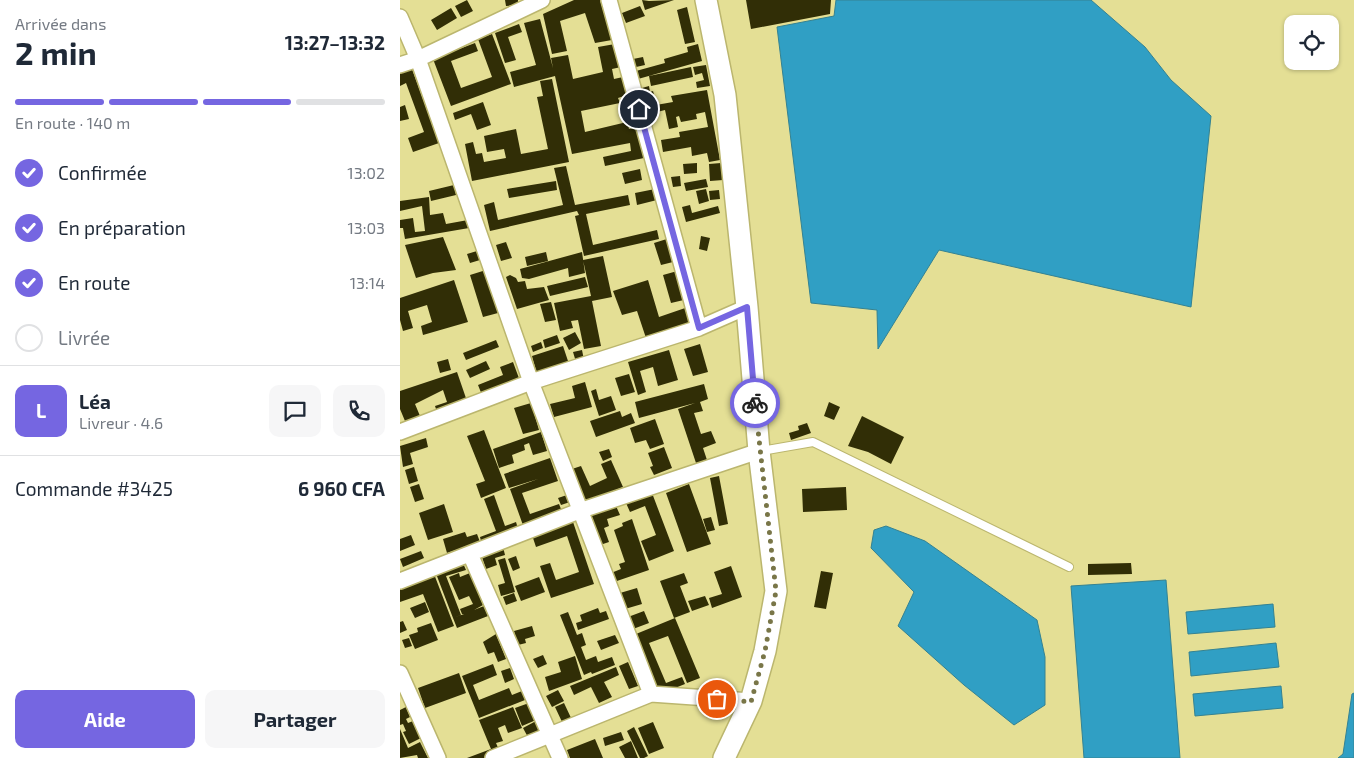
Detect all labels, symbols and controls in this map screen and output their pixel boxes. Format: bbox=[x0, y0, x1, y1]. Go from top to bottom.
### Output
text: Arrivée dans bbox=[15, 14, 106, 33]
map controls bbox=[1284, 15, 1339, 70]
button: locate bbox=[1284, 15, 1339, 70]
text: 13:27–13:32 bbox=[285, 31, 385, 54]
text: 2 min bbox=[15, 33, 97, 71]
pin bbox=[618, 88, 660, 130]
icon: home bbox=[625, 95, 653, 123]
text: En route · 140 m bbox=[15, 113, 130, 132]
icon: check bbox=[15, 159, 43, 187]
text: Confirmée bbox=[58, 161, 147, 184]
text: 13:02 bbox=[347, 163, 385, 182]
icon: check bbox=[15, 214, 43, 242]
text: En préparation bbox=[58, 216, 186, 239]
text: 13:03 bbox=[347, 218, 385, 237]
icon: check bbox=[15, 269, 43, 297]
text: En route bbox=[58, 271, 130, 294]
text: 13:14 bbox=[350, 273, 385, 292]
text: Livrée bbox=[58, 326, 110, 349]
courier bbox=[730, 378, 780, 428]
button: chat bbox=[269, 385, 321, 437]
button: phone bbox=[333, 385, 385, 437]
icon: bike bbox=[741, 389, 769, 417]
text: Léa bbox=[79, 390, 111, 413]
text: L bbox=[36, 399, 46, 422]
text: Livreur · 4.6 bbox=[79, 413, 163, 432]
text: Commande #3425 bbox=[15, 477, 173, 500]
text: 6 960 CFA bbox=[298, 477, 385, 500]
pin bbox=[696, 678, 738, 720]
icon: bag bbox=[703, 685, 731, 713]
button: Aide bbox=[15, 690, 195, 748]
button: Partager bbox=[205, 690, 385, 748]

